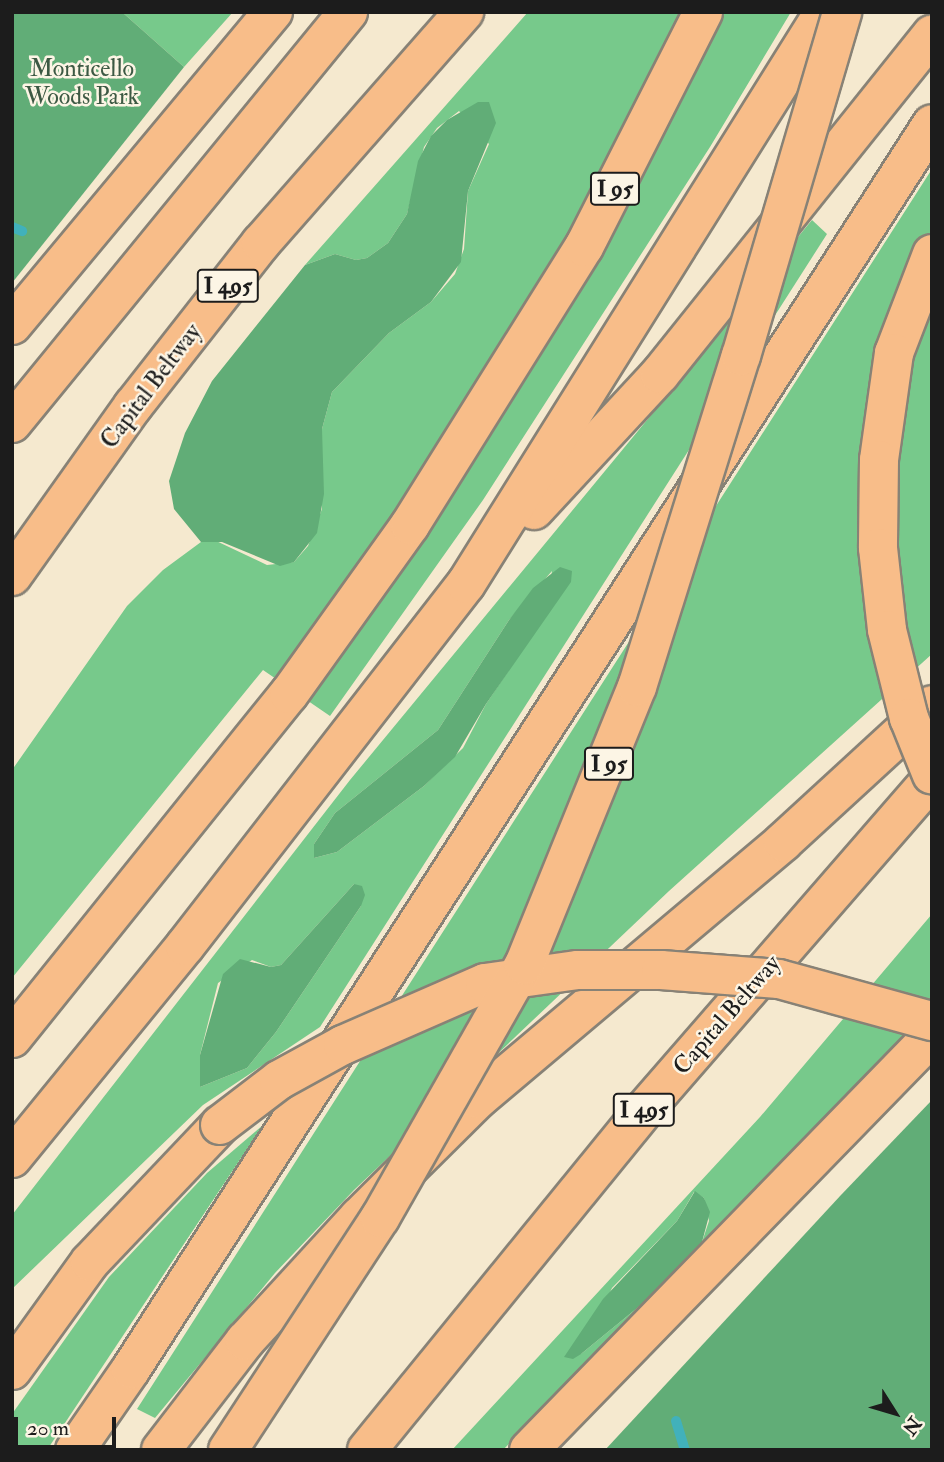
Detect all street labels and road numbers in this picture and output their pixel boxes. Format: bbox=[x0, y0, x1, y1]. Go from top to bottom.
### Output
road number: I 95 bbox=[589, 170, 641, 208]
road number: I 495 bbox=[196, 266, 260, 306]
street label: Capital Beltway bbox=[95, 318, 207, 454]
road number: I 95 bbox=[583, 744, 635, 784]
street label: Capital Beltway bbox=[667, 949, 787, 1081]
road number: I 495 bbox=[612, 1091, 676, 1130]

